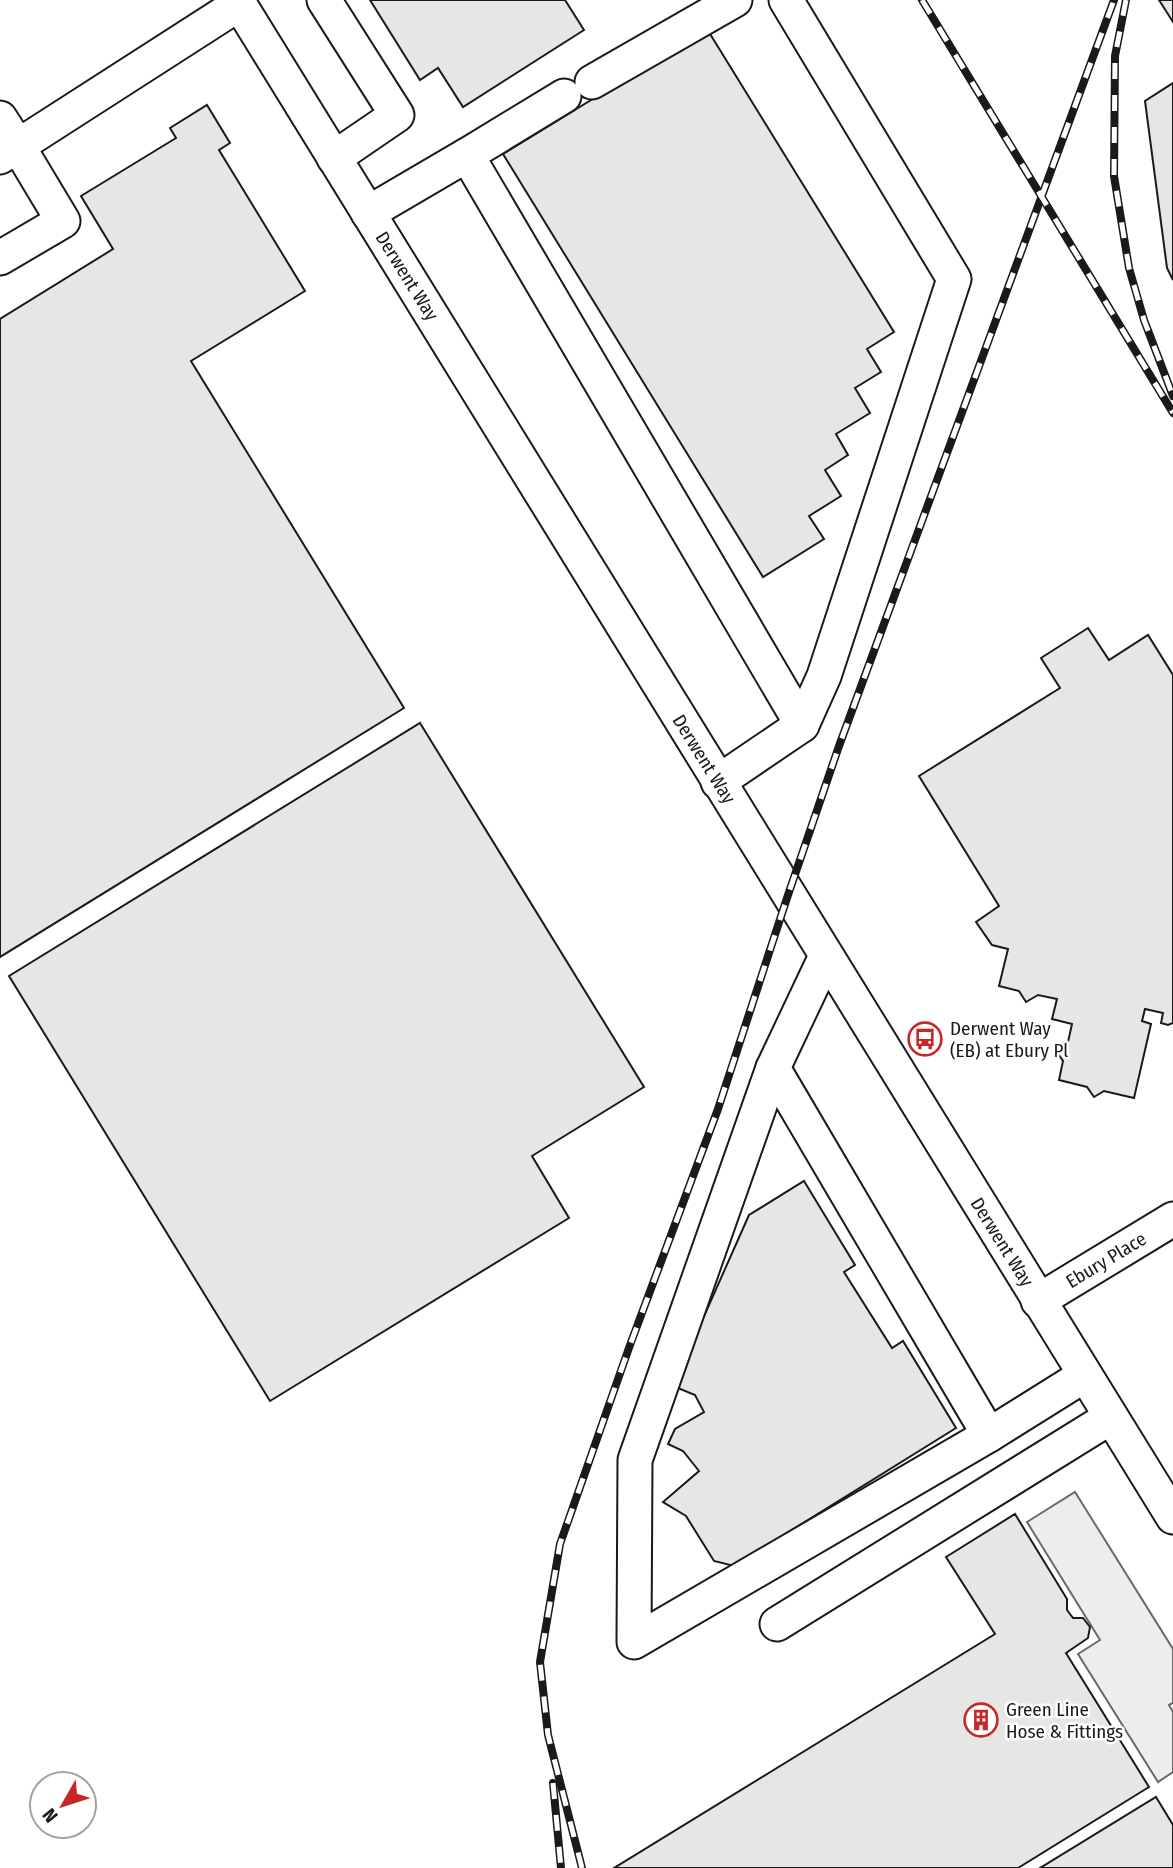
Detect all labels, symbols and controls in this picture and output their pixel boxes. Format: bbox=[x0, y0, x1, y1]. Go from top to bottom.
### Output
street label: Derwent Way bbox=[371, 227, 444, 325]
street label: Derwent Way bbox=[668, 710, 741, 808]
place label: Derwent Way (EB) at Ebury Pl bbox=[950, 1017, 1068, 1062]
bus stop icon: Derwent Way (EB) at Ebury Pl bbox=[906, 1020, 944, 1058]
street label: Derwent Way bbox=[966, 1193, 1039, 1291]
street label: Ebury Place bbox=[1062, 1227, 1150, 1293]
place label: Green Line Hose & Fittings bbox=[1006, 1698, 1123, 1743]
building icon: Green Line Hose & Fittings bbox=[962, 1701, 1000, 1739]
north arrow bbox=[28, 1770, 98, 1840]
text: N bbox=[38, 1804, 63, 1827]

